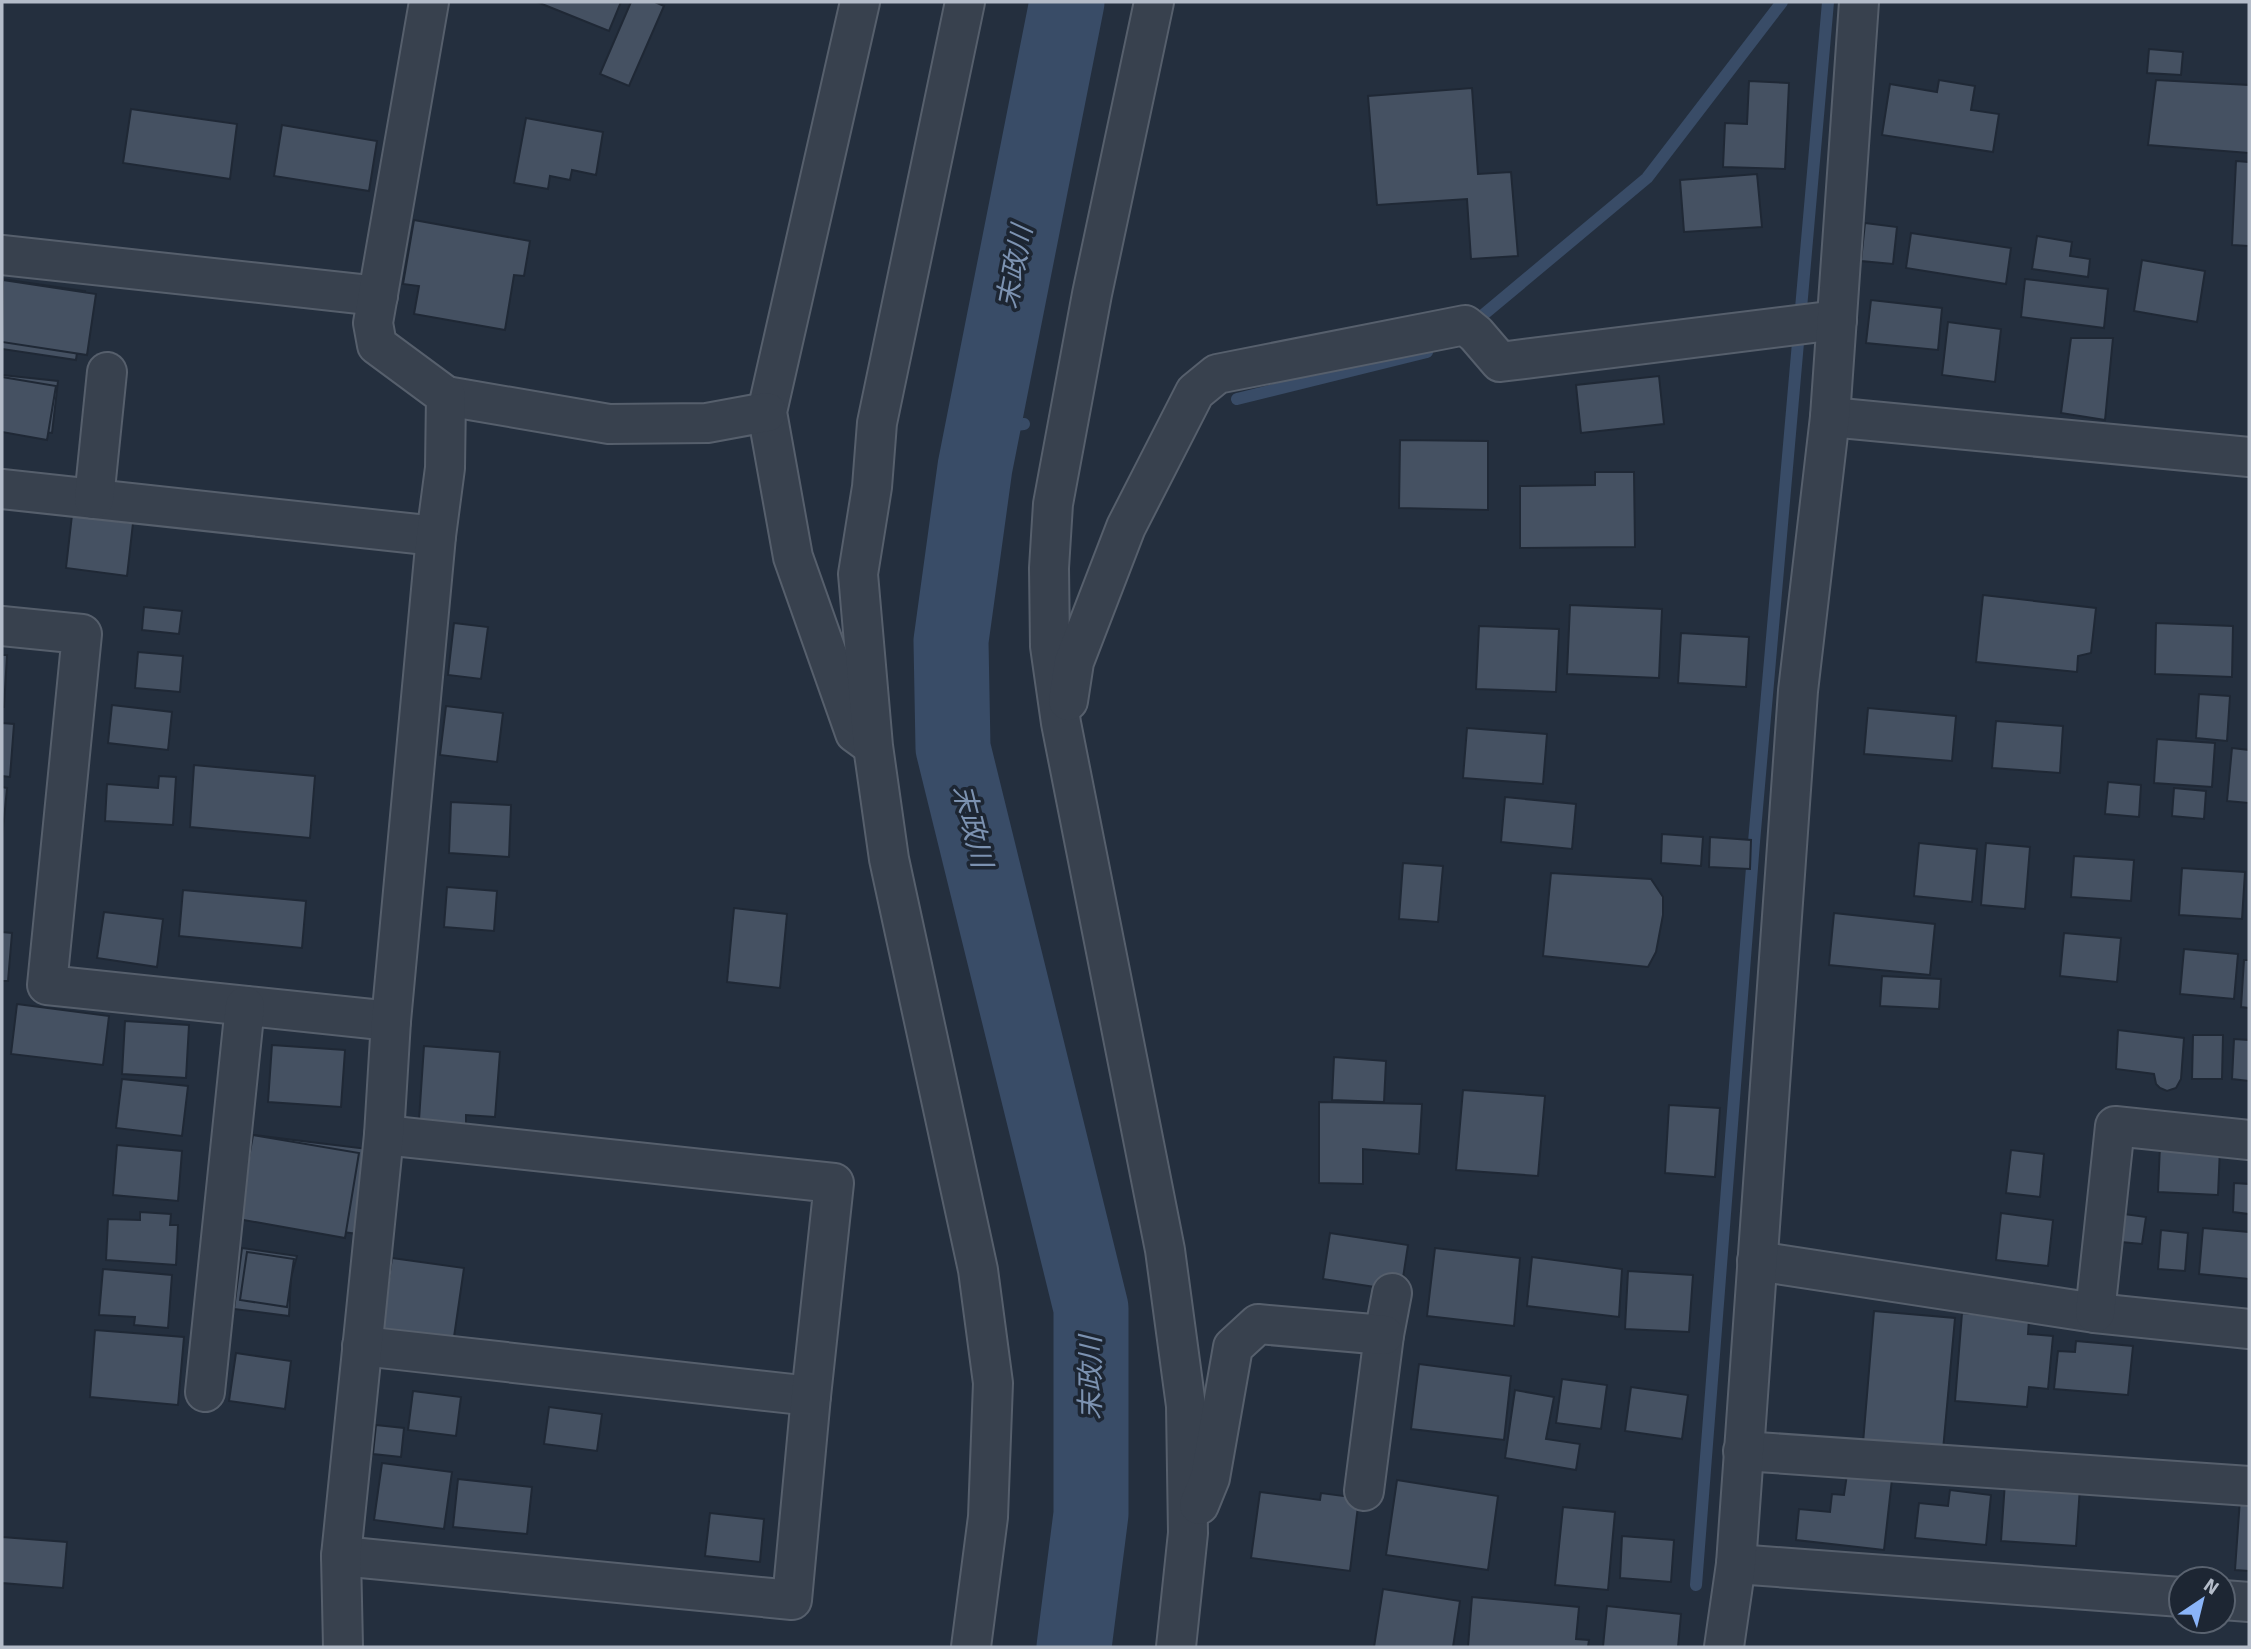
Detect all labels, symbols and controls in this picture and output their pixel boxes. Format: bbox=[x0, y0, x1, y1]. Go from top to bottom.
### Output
water label: 末政川 bbox=[990, 220, 1040, 311]
water label: 末政川 bbox=[945, 781, 999, 874]
water label: 末政川 bbox=[1074, 1333, 1108, 1420]
north arrow bbox=[2167, 1565, 2237, 1635]
text: N bbox=[2199, 1573, 2223, 1601]

